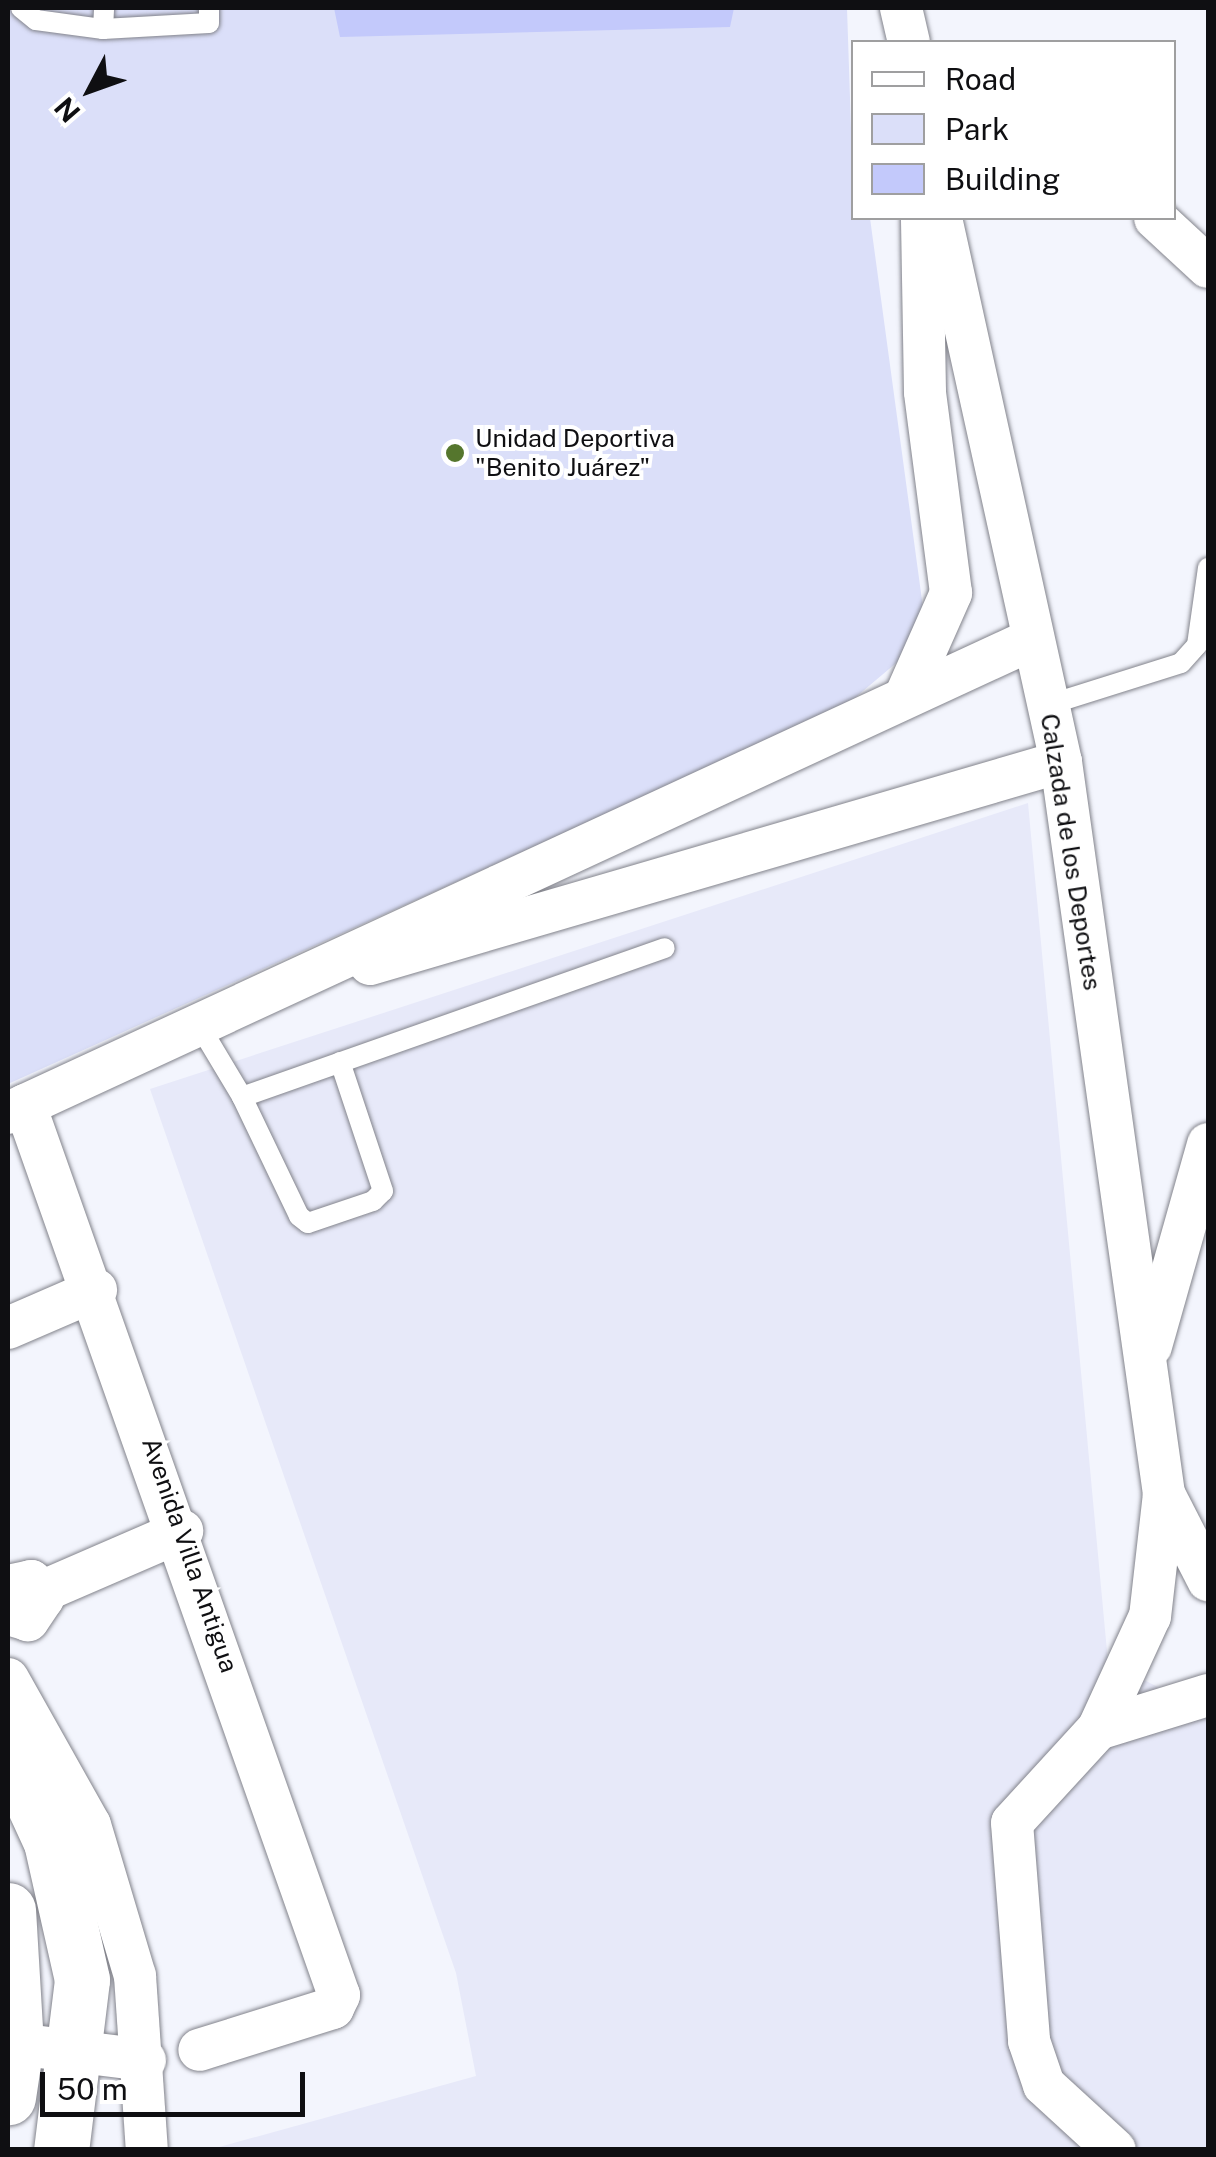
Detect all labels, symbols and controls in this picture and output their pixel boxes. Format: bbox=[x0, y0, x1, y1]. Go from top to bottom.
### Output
north arrow bbox=[40, 40, 140, 140]
legend bbox=[851, 40, 1176, 220]
text: Road bbox=[945, 61, 1016, 97]
text: N bbox=[47, 91, 87, 129]
text: Park bbox=[945, 111, 1009, 147]
text: Building bbox=[945, 161, 1060, 197]
place label: Unidad Deportiva "Benito Juárez" bbox=[475, 424, 675, 483]
marker: Unidad Deportiva "Benito Juárez" bbox=[444, 442, 466, 464]
street label: Calzada de los Deportes bbox=[1034, 711, 1108, 993]
street label: Avenida Villa Antigua bbox=[136, 1433, 244, 1677]
scale bar bbox=[45, 2052, 310, 2114]
text: 50 m bbox=[57, 2071, 128, 2107]

